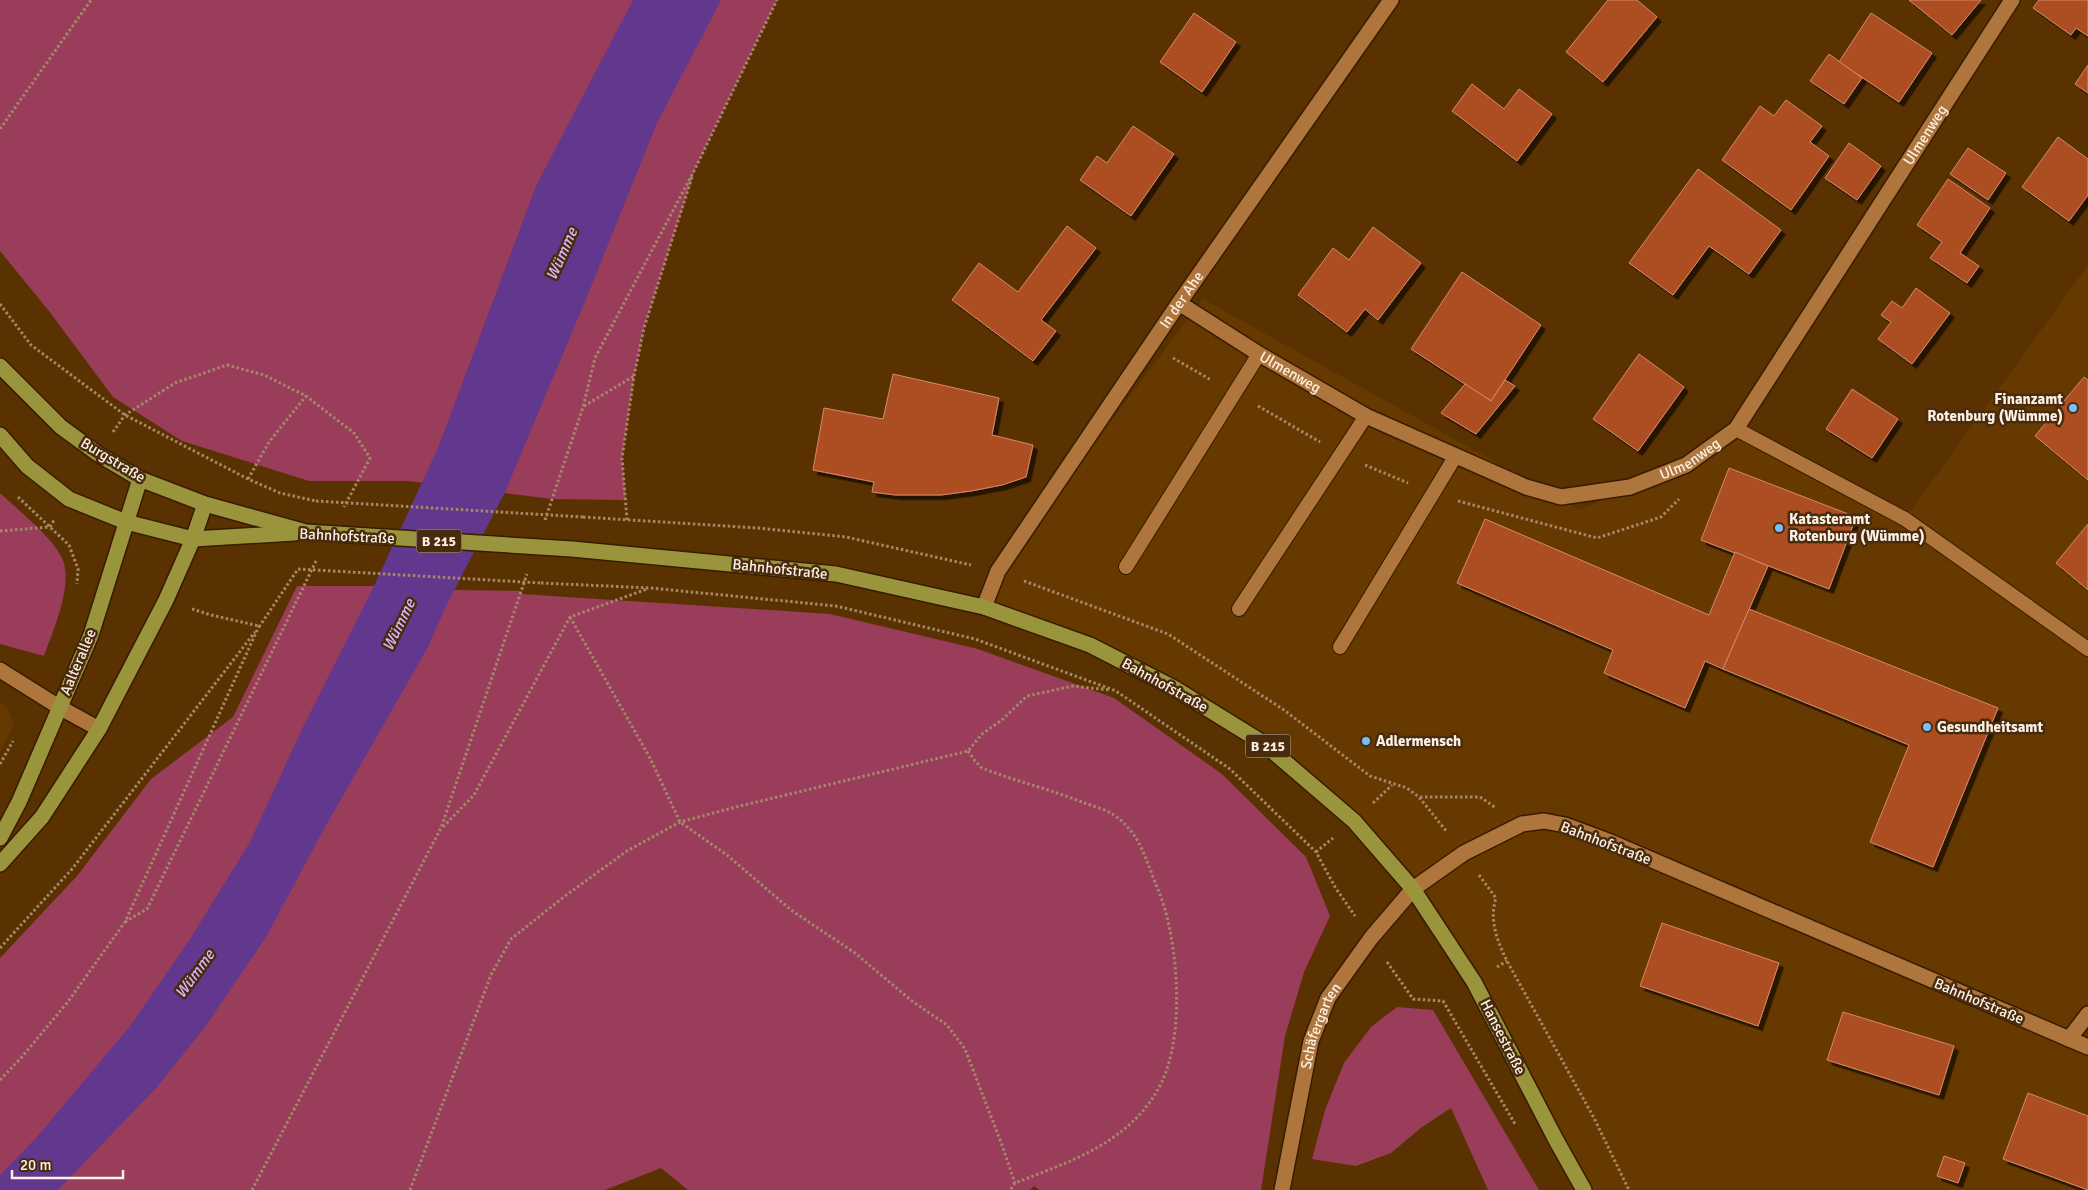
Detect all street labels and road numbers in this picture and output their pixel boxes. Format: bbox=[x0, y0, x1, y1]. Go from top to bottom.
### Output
street label: Ulmenweg bbox=[1899, 102, 1951, 169]
street label: In der Ahe bbox=[1156, 268, 1207, 332]
street label: Ulmenweg bbox=[1256, 347, 1324, 397]
street label: Burgstraße bbox=[77, 434, 149, 486]
street label: Ulmenweg bbox=[1657, 434, 1724, 484]
street label: Bahnhofstraße bbox=[299, 525, 395, 547]
road number: B 215 bbox=[416, 530, 462, 552]
street label: Bahnhofstraße bbox=[731, 555, 829, 583]
street label: Aalterallee bbox=[56, 626, 100, 698]
street label: Bahnhofstraße bbox=[1119, 654, 1211, 716]
road number: B 215 bbox=[1246, 734, 1290, 758]
street label: Bahnhofstraße bbox=[1558, 817, 1654, 869]
street label: Bahnhofstraße bbox=[1931, 974, 2027, 1028]
street label: Schäfergarten bbox=[1297, 979, 1345, 1071]
street label: Hansestraße bbox=[1476, 997, 1530, 1077]

